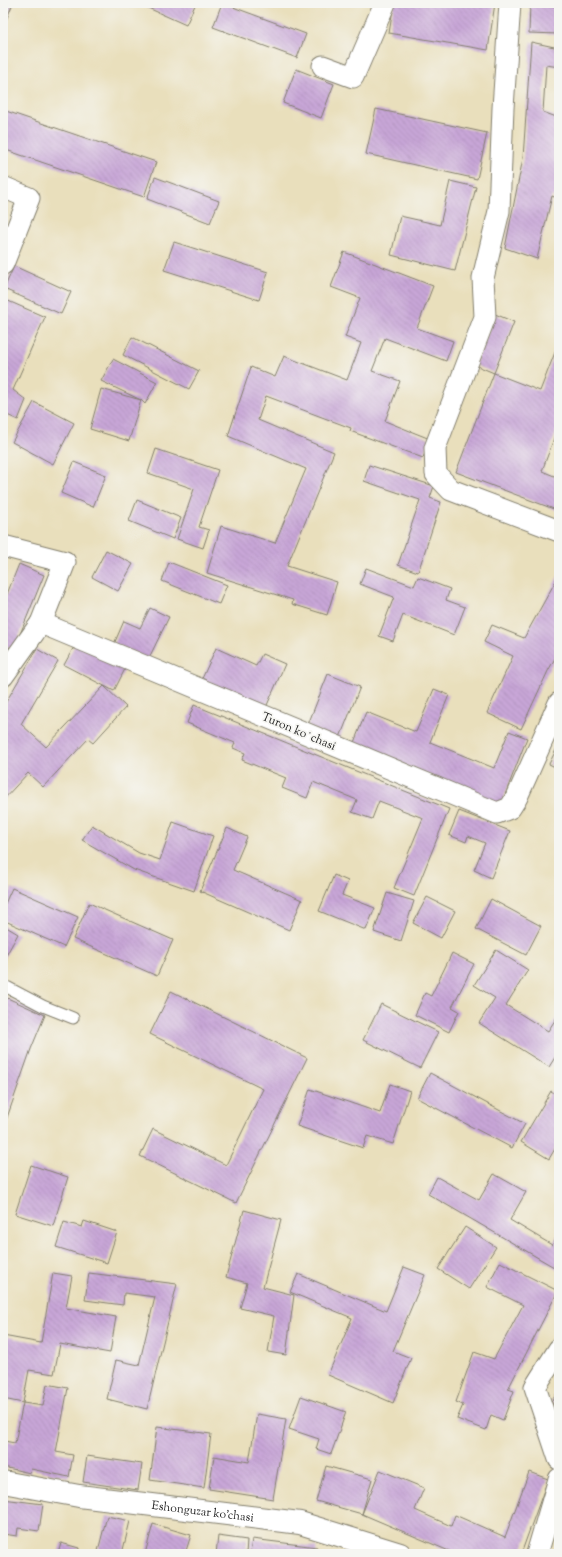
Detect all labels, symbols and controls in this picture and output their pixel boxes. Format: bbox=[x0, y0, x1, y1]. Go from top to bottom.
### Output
street label: Turon koʻchasi bbox=[259, 708, 339, 756]
street label: Eshonguzar ko'chasi bbox=[150, 1497, 255, 1527]

